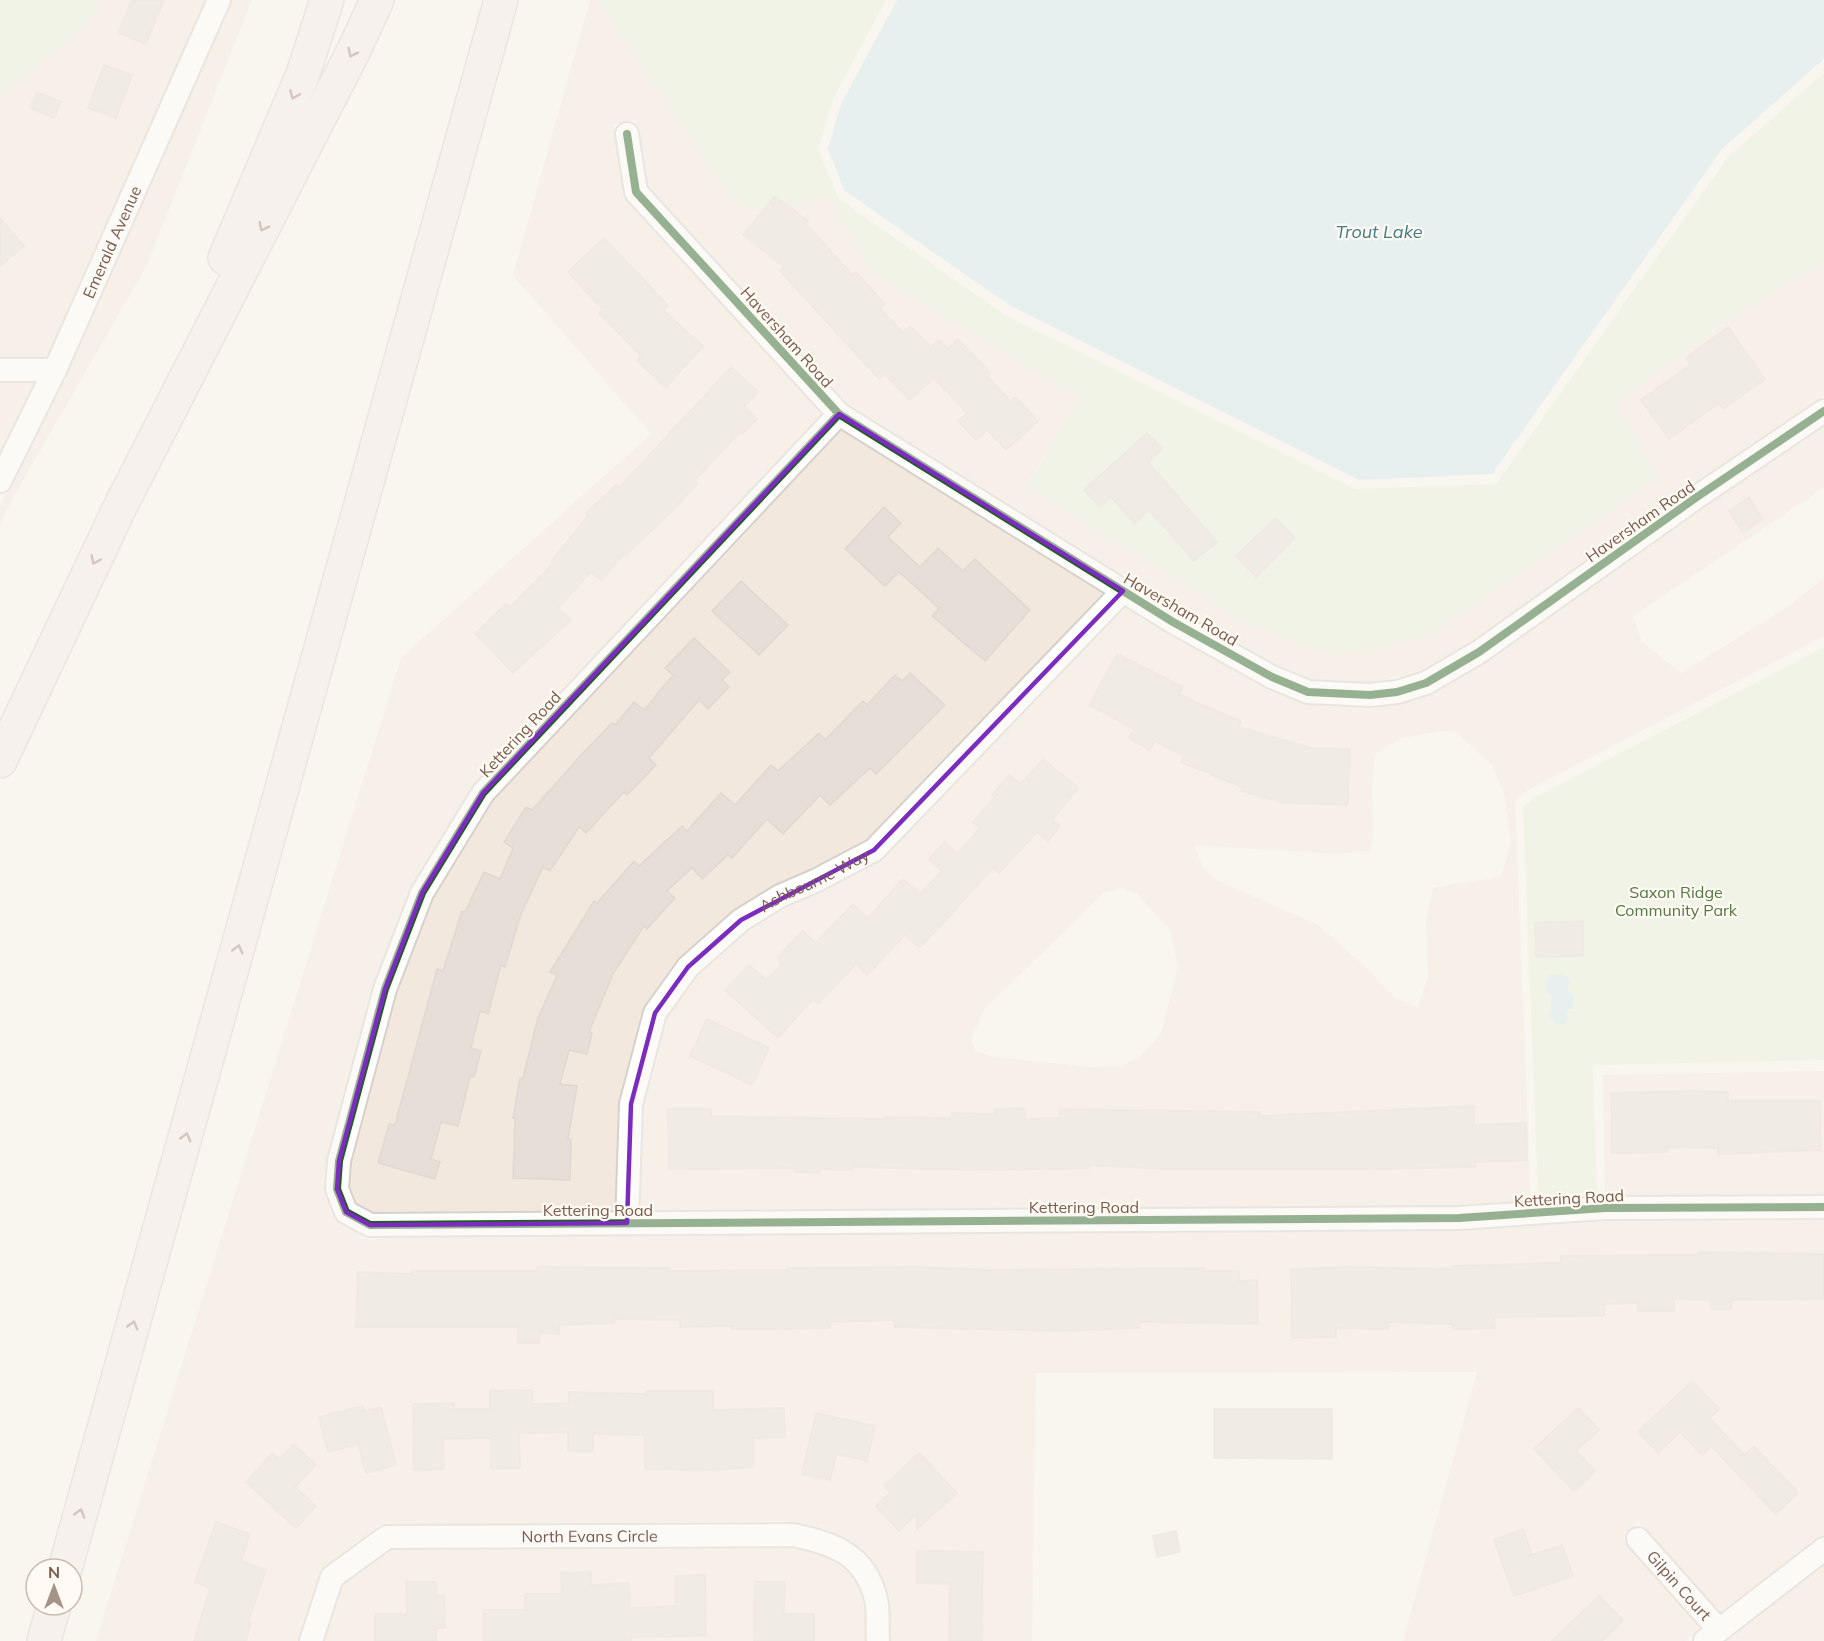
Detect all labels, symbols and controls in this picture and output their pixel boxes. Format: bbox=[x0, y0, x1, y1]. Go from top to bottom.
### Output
one-way arrow bbox=[348, 47, 359, 57]
one-way arrow bbox=[289, 89, 301, 100]
street label: Emerald Avenue bbox=[78, 183, 145, 301]
one-way arrow bbox=[259, 220, 271, 231]
water label: Trout Lake bbox=[1335, 220, 1423, 243]
street label: Haversham Road bbox=[736, 282, 838, 392]
street label: Haversham Road bbox=[1581, 476, 1699, 566]
one-way arrow bbox=[91, 553, 103, 564]
street label: Haversham Road bbox=[1120, 568, 1242, 650]
street label: Kettering Road bbox=[475, 687, 565, 781]
street label: Ashbourne Way bbox=[756, 844, 873, 916]
park label: Saxon Ridge Community Park bbox=[1615, 882, 1738, 920]
one-way arrow bbox=[231, 944, 243, 955]
one-way arrow bbox=[179, 1132, 191, 1143]
street label: Kettering Road bbox=[1513, 1185, 1625, 1211]
street label: Kettering Road bbox=[1029, 1197, 1139, 1217]
street label: Kettering Road bbox=[543, 1200, 653, 1220]
one-way arrow bbox=[126, 1320, 138, 1331]
one-way arrow bbox=[73, 1508, 86, 1518]
street label: North Evans Circle bbox=[521, 1526, 658, 1546]
street label: Gilpin Court bbox=[1643, 1546, 1716, 1625]
north arrow bbox=[24, 1557, 84, 1617]
text: N bbox=[48, 1562, 60, 1582]

